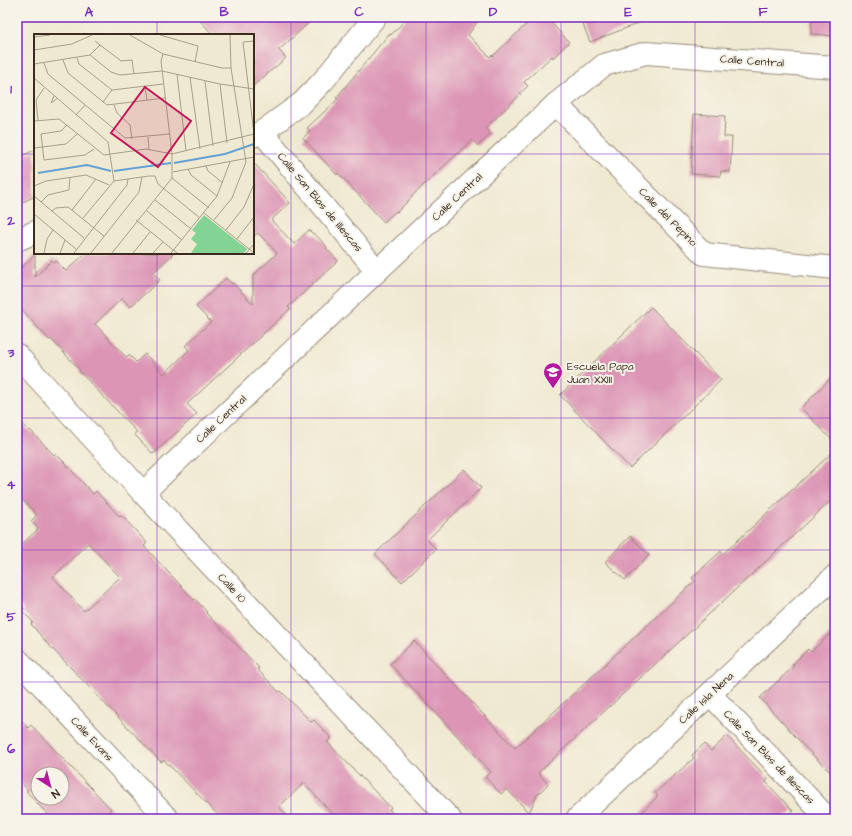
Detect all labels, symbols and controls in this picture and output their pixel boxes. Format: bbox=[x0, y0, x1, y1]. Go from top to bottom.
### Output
text: A bbox=[85, 3, 94, 21]
text: B bbox=[219, 3, 229, 21]
text: C bbox=[354, 3, 364, 21]
text: D bbox=[489, 3, 498, 21]
text: E bbox=[624, 3, 632, 21]
text: F bbox=[758, 3, 768, 21]
inset map bbox=[34, 34, 254, 254]
street label: Calle Central bbox=[719, 51, 785, 71]
text: 1 bbox=[10, 80, 12, 98]
street label: Calle San Blas de Illescas bbox=[274, 149, 366, 255]
street label: Calle Central bbox=[428, 169, 486, 224]
street label: Calle del Pepino bbox=[635, 184, 701, 250]
text: 2 bbox=[6, 212, 15, 230]
text: 3 bbox=[7, 344, 15, 362]
place label: Escuela Papa Juan XXIII bbox=[567, 359, 634, 387]
school or university icon: Escuela Papa Juan XXIII bbox=[542, 361, 564, 389]
street label: Calle Central bbox=[192, 391, 250, 446]
text: 4 bbox=[7, 476, 16, 494]
street label: Calle 10 bbox=[214, 570, 250, 606]
text: 5 bbox=[6, 608, 16, 626]
street label: Calle Isla Nena bbox=[675, 668, 737, 727]
street label: Calle San Blas de Illescas bbox=[720, 707, 818, 808]
street label: Calle Evans bbox=[67, 713, 117, 765]
text: 6 bbox=[7, 740, 16, 758]
north arrow bbox=[30, 766, 70, 806]
text: N bbox=[48, 786, 63, 802]

